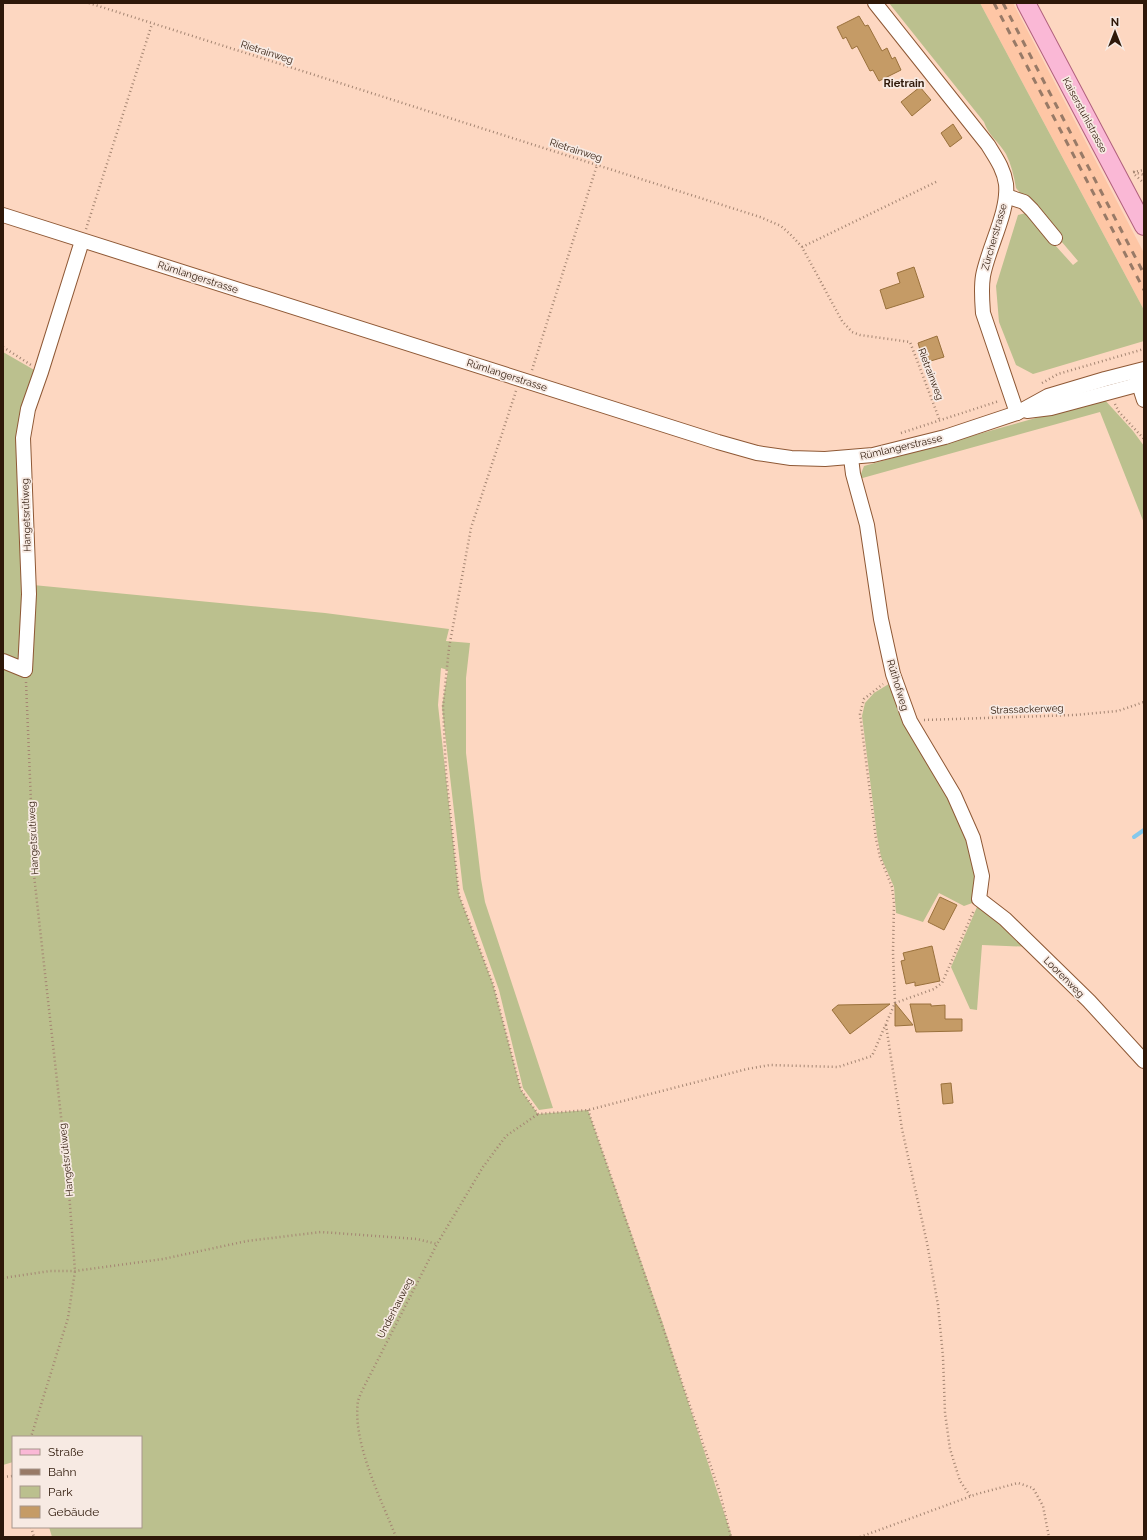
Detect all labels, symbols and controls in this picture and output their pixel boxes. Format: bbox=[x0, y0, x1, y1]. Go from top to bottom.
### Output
north arrow bbox=[1095, 12, 1135, 52]
text: N bbox=[1111, 16, 1119, 29]
street label: Rietrainweg bbox=[239, 38, 295, 66]
street label: Kaiserstuhlstrasse bbox=[1061, 76, 1110, 155]
district label: Rietrain bbox=[884, 77, 925, 90]
street label: Rietrainweg bbox=[548, 136, 604, 164]
street label: Zürcherstrasse bbox=[979, 202, 1009, 272]
street label: Rümlangerstrasse bbox=[156, 259, 240, 295]
street label: Rietrainweg bbox=[916, 347, 946, 401]
street label: Rümlangerstrasse bbox=[465, 357, 549, 393]
street label: Rümlangerstrasse bbox=[859, 432, 943, 462]
street label: Hangetsrütiweg bbox=[19, 478, 33, 552]
street label: Rütihofweg bbox=[885, 658, 911, 712]
street label: Strassackerweg bbox=[990, 702, 1064, 716]
street label: Hangetsrütiweg bbox=[26, 801, 40, 875]
street label: Loorenweg bbox=[1042, 955, 1086, 999]
street label: Hangetsrütiweg bbox=[57, 1123, 75, 1197]
street label: Underhauweg bbox=[375, 1276, 415, 1340]
legend bbox=[12, 1436, 142, 1528]
text: Straße bbox=[48, 1445, 84, 1459]
text: Bahn bbox=[48, 1465, 77, 1479]
text: Park bbox=[48, 1485, 73, 1499]
text: Gebäude bbox=[48, 1505, 99, 1519]

